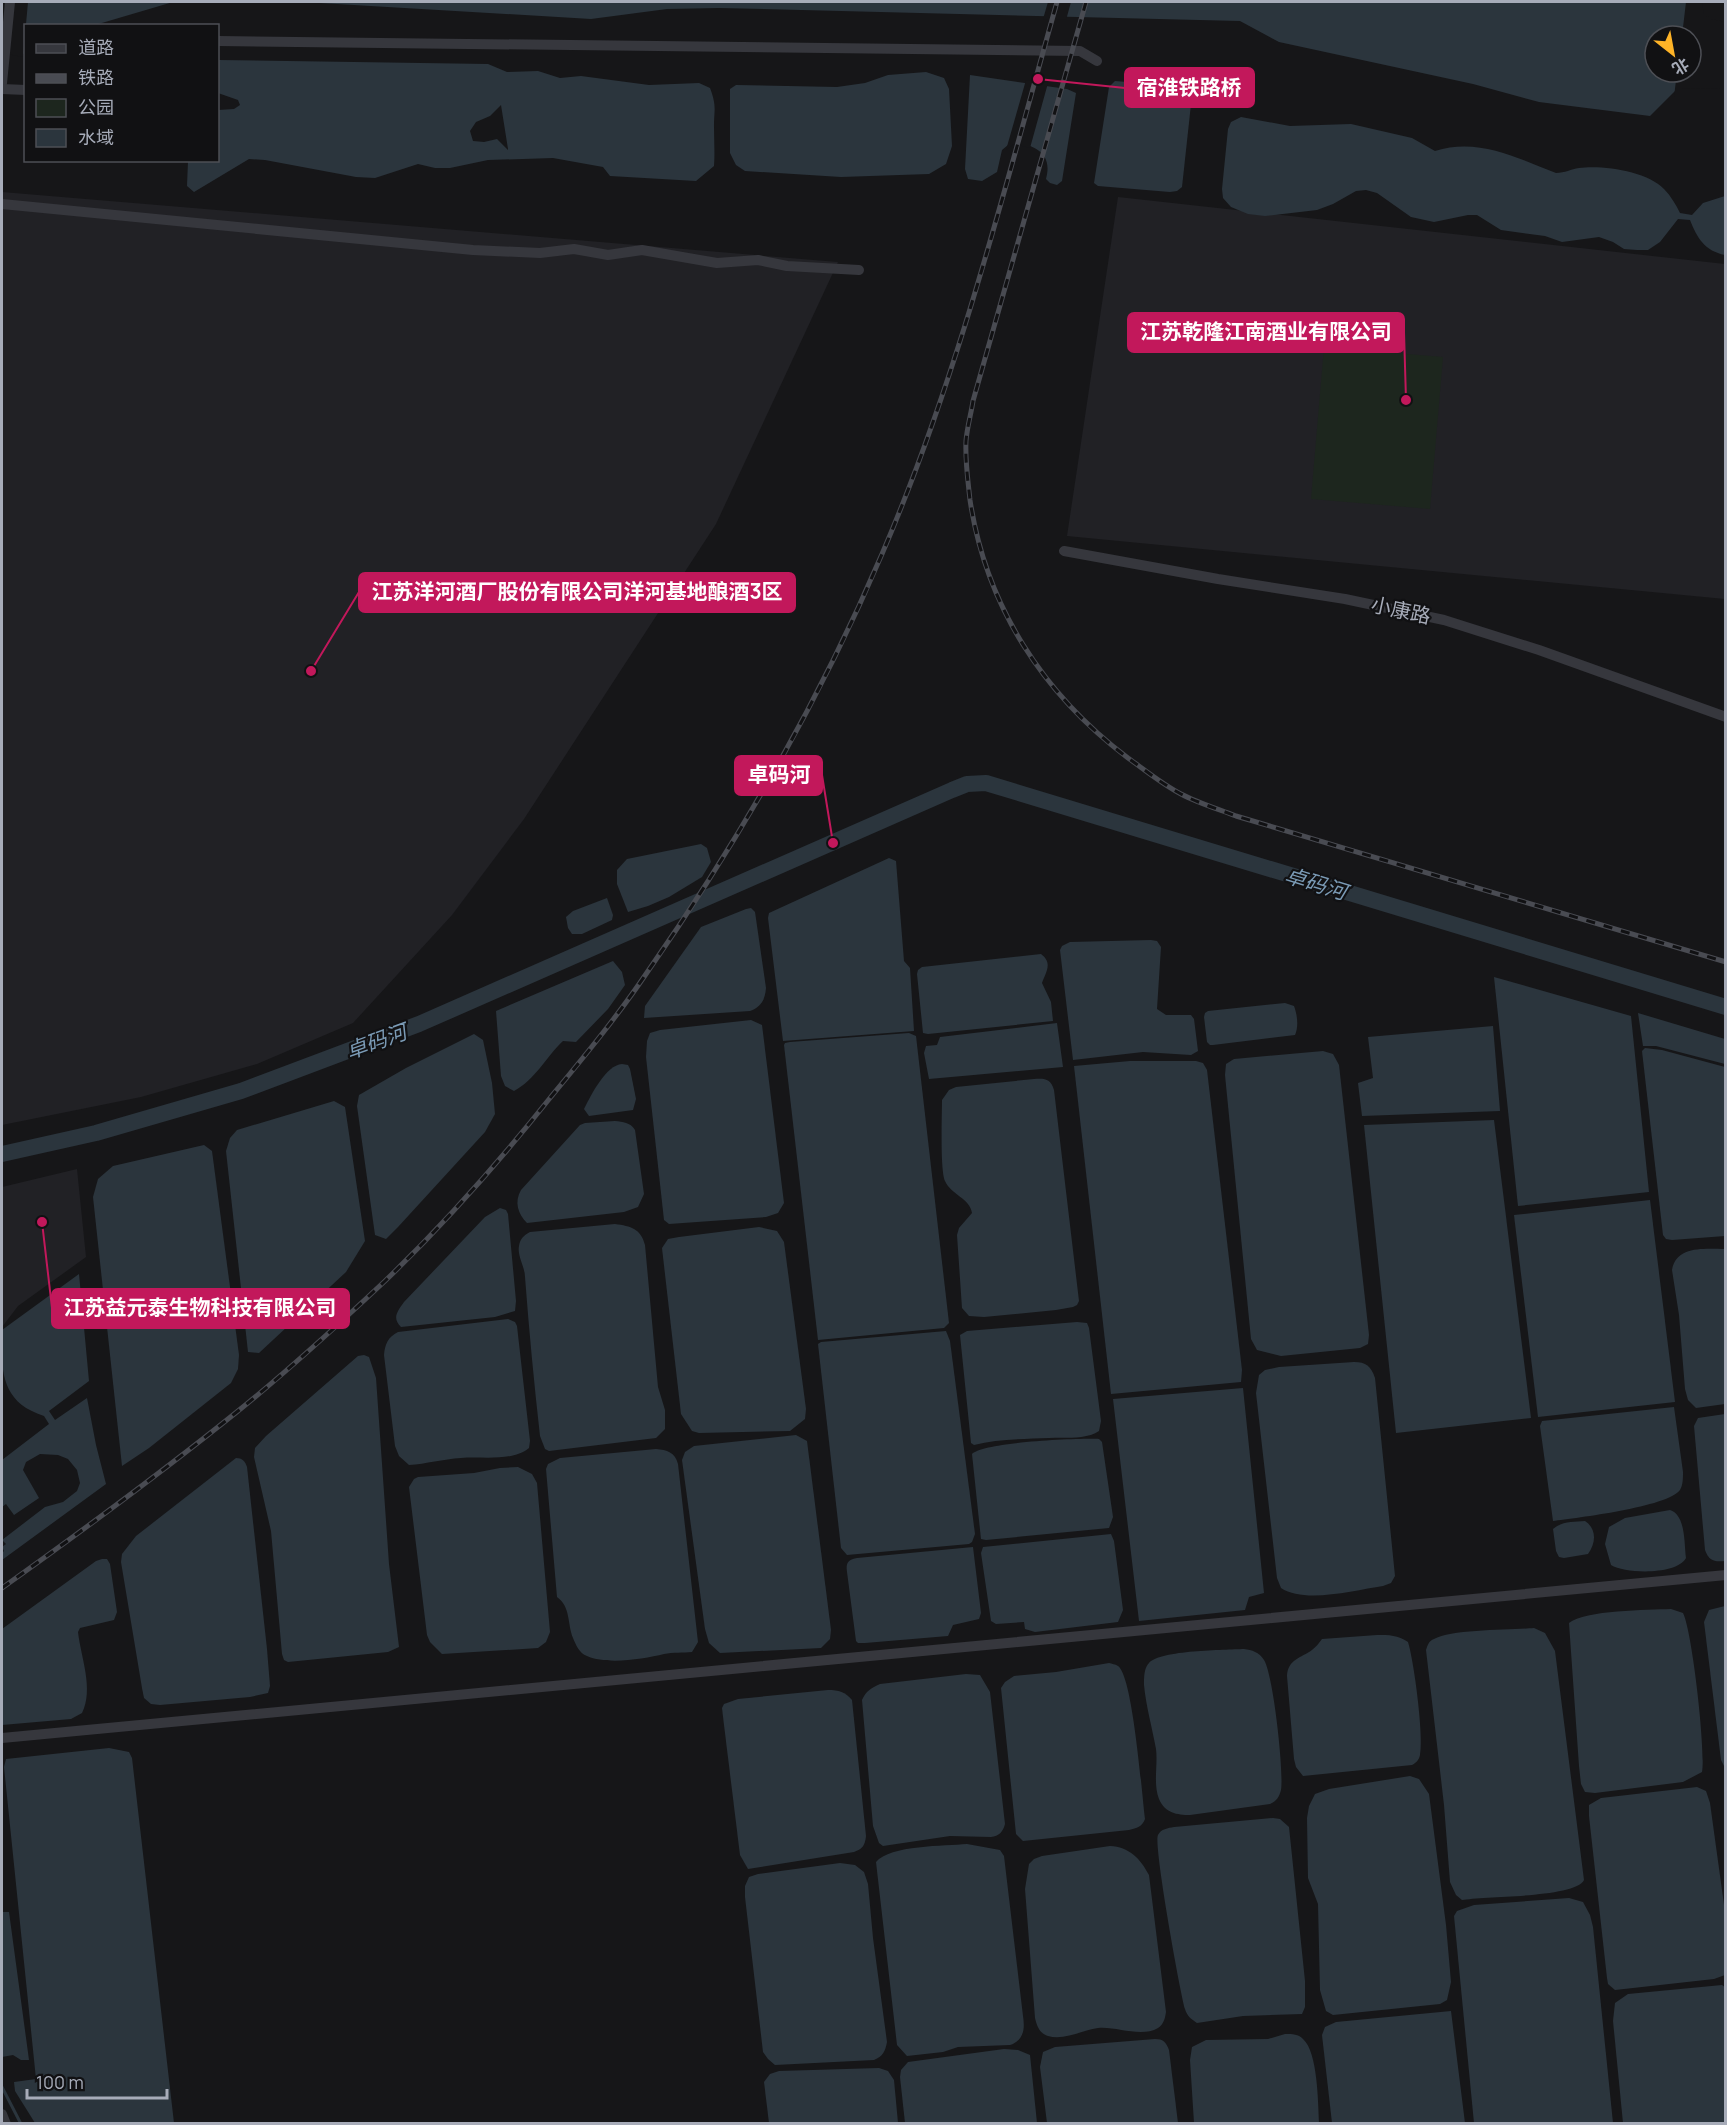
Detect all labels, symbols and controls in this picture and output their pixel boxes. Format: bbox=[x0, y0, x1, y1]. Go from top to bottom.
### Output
legend bbox=[24, 24, 219, 162]
north arrow bbox=[1643, 24, 1703, 84]
text: 道路 bbox=[78, 35, 114, 59]
text: 北 bbox=[1668, 53, 1693, 80]
text: 铁路 bbox=[78, 65, 114, 89]
callout: 宿淮铁路桥 bbox=[1125, 68, 1254, 107]
text: 宿淮铁路桥 bbox=[1137, 73, 1242, 101]
text: 公园 bbox=[78, 95, 114, 119]
text: 水域 bbox=[78, 125, 114, 149]
callout: 江苏乾隆江南酒业有限公司 bbox=[1128, 313, 1404, 352]
text: 江苏乾隆江南酒业有限公司 bbox=[1140, 317, 1392, 345]
callout: 江苏洋河酒厂股份有限公司洋河基地酿酒3区 bbox=[359, 573, 795, 612]
text: 江苏洋河酒厂股份有限公司洋河基地酿酒3区 bbox=[371, 577, 783, 605]
street label: 小康路 bbox=[1369, 591, 1433, 629]
callout: 卓码河 bbox=[735, 756, 822, 795]
text: 卓码河 bbox=[748, 760, 811, 788]
water label: 卓码河 bbox=[1282, 860, 1354, 907]
water label: 卓码河 bbox=[342, 1016, 414, 1065]
callout: 江苏益元泰生物科技有限公司 bbox=[52, 1289, 349, 1328]
text: 江苏益元泰生物科技有限公司 bbox=[64, 1293, 337, 1321]
scale bar bbox=[27, 2062, 166, 2100]
text: 100 m bbox=[36, 2070, 84, 2094]

